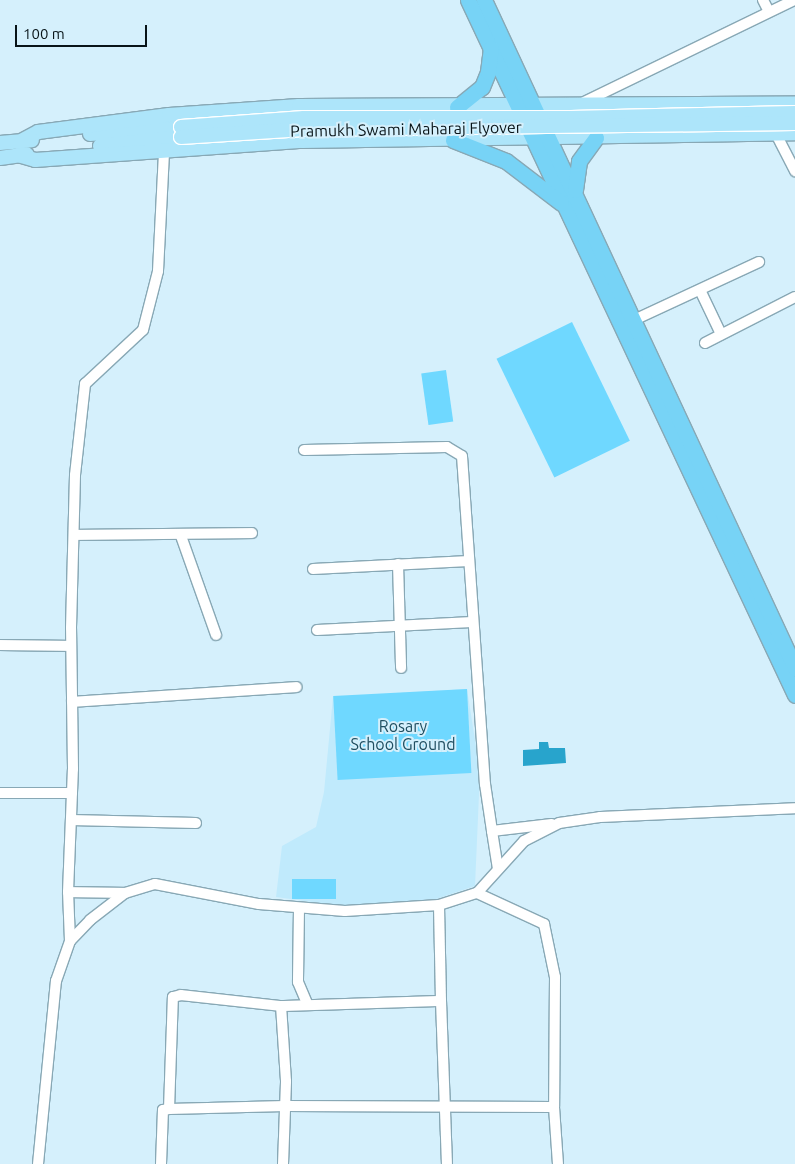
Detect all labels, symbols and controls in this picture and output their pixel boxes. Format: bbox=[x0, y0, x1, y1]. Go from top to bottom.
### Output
scale bar bbox=[18, 15, 150, 47]
text: 100 m bbox=[23, 25, 65, 42]
street label: Pramukh Swami Maharaj Flyover bbox=[290, 117, 522, 141]
park label: Rosary School Ground bbox=[350, 716, 456, 754]

